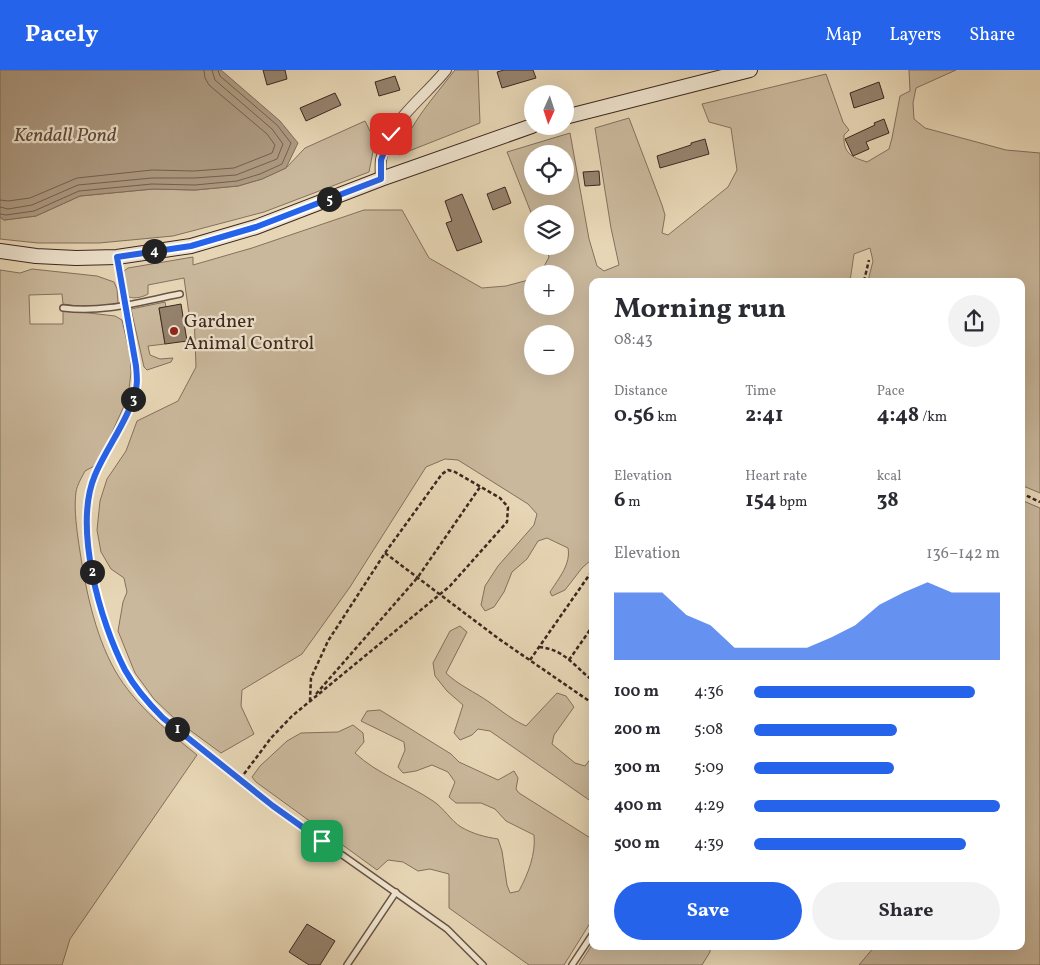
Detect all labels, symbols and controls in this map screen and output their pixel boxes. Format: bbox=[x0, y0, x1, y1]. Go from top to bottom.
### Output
text: Pacely bbox=[25, 18, 99, 52]
text: Map bbox=[825, 23, 861, 48]
text: Layers bbox=[889, 23, 941, 48]
text: Share bbox=[969, 23, 1015, 48]
north arrow bbox=[524, 85, 574, 135]
map controls bbox=[524, 85, 574, 375]
pin bbox=[370, 113, 412, 155]
icon: check bbox=[377, 120, 405, 148]
water label: Kendall Pond bbox=[13, 122, 117, 150]
button: locate bbox=[524, 145, 574, 195]
pin: 5 bbox=[316, 186, 342, 212]
text: 5 bbox=[326, 190, 333, 209]
button: layers bbox=[524, 205, 574, 255]
pin: 4 bbox=[142, 238, 166, 264]
text: 4 bbox=[150, 242, 159, 261]
button: + bbox=[524, 265, 574, 315]
text: Morning run bbox=[614, 290, 786, 329]
button: share bbox=[948, 295, 1000, 347]
place label: Gardner Animal Control bbox=[184, 309, 315, 357]
marker: Gardner Animal Control bbox=[168, 325, 180, 337]
button: − bbox=[524, 325, 574, 375]
text: 08:43 bbox=[614, 329, 653, 351]
text: Distance bbox=[614, 382, 668, 401]
text: Time bbox=[745, 382, 776, 401]
text: Pace bbox=[877, 382, 905, 401]
pin: 3 bbox=[120, 386, 146, 412]
text: 3 bbox=[130, 390, 137, 409]
text: 0.56 bbox=[614, 401, 654, 430]
text: 2:41 bbox=[745, 401, 783, 430]
text: 4:48 bbox=[877, 401, 919, 430]
text: km bbox=[654, 408, 677, 427]
text: /km bbox=[919, 408, 947, 427]
text: Elevation bbox=[614, 467, 672, 486]
text: Heart rate bbox=[745, 467, 807, 486]
text: kcal bbox=[877, 467, 902, 486]
text: 6 bbox=[614, 486, 626, 515]
text: 154 bbox=[745, 486, 777, 515]
text: 38 bbox=[877, 486, 899, 515]
text: m bbox=[626, 493, 641, 512]
text: bpm bbox=[777, 493, 807, 512]
text: Elevation bbox=[614, 543, 681, 565]
text: 136–142 m bbox=[926, 543, 1000, 565]
pin: 2 bbox=[80, 560, 104, 584]
text: 2 bbox=[89, 563, 96, 582]
text: 100 m bbox=[614, 681, 659, 703]
text: 4:36 bbox=[694, 681, 724, 703]
pin: 1 bbox=[164, 716, 190, 742]
text: 200 m bbox=[614, 719, 661, 741]
text: 5:08 bbox=[694, 719, 723, 741]
text: 1 bbox=[175, 720, 180, 739]
text: 300 m bbox=[614, 757, 660, 779]
text: 5:09 bbox=[694, 757, 724, 779]
text: 400 m bbox=[614, 795, 662, 817]
text: 4:29 bbox=[694, 795, 724, 817]
pin bbox=[301, 820, 343, 862]
icon: arrive bbox=[308, 827, 336, 855]
text: 500 m bbox=[614, 833, 660, 855]
text: 4:39 bbox=[694, 833, 724, 855]
button: Save bbox=[614, 882, 802, 940]
button: Share bbox=[812, 882, 1000, 940]

